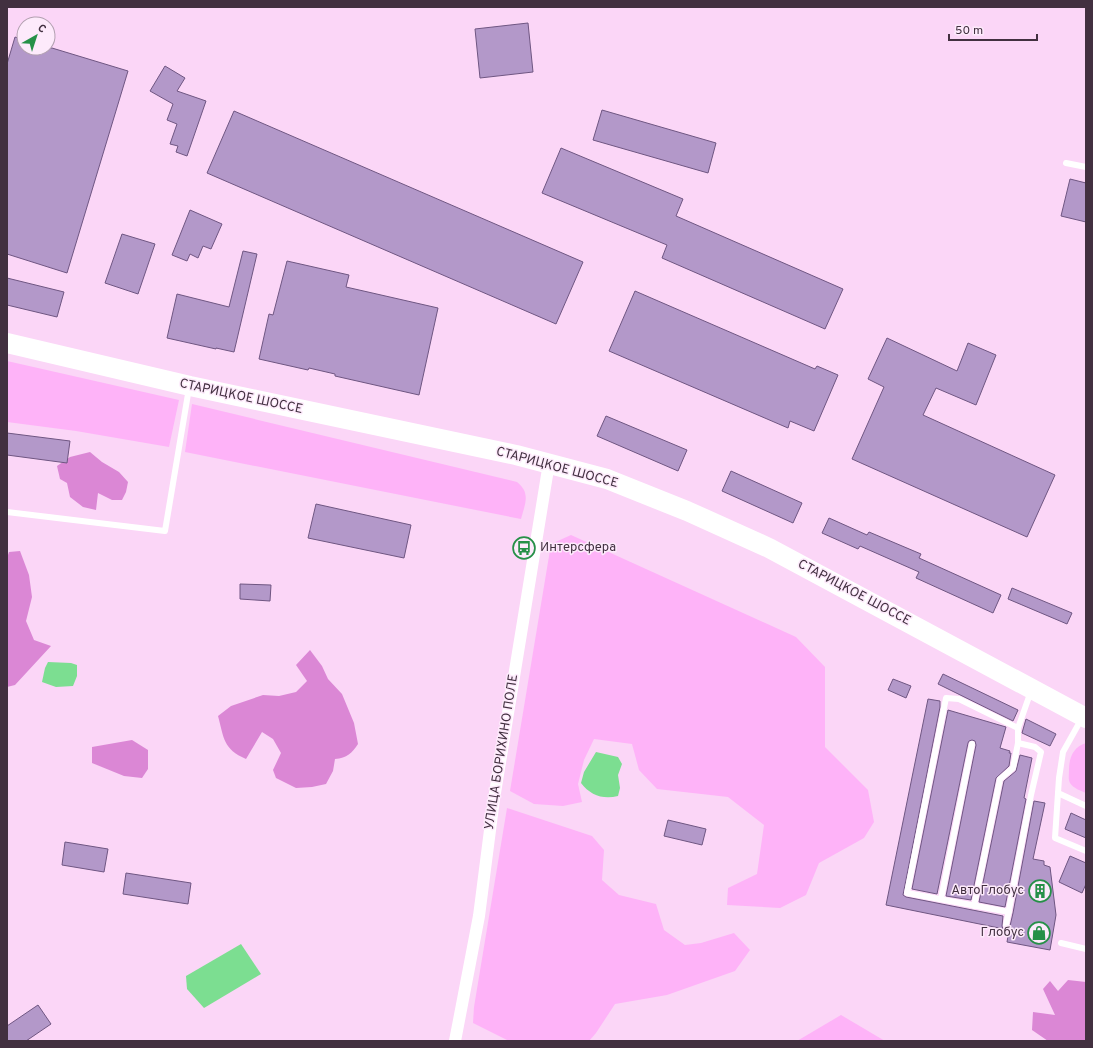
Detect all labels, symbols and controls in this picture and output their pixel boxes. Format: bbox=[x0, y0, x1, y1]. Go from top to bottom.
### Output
north arrow bbox=[16, 16, 56, 56]
scale bar bbox=[949, 16, 1037, 42]
text: С bbox=[35, 21, 49, 37]
text: 50 m bbox=[955, 23, 983, 39]
street label: СТАРИЦКОЕ ШОССЕ bbox=[178, 376, 304, 418]
street label: СТАРИЦКОЕ ШОССЕ bbox=[494, 444, 620, 492]
bus stop icon: Интерсфера bbox=[511, 535, 537, 561]
place label: Интерсфера bbox=[540, 540, 616, 556]
street label: СТАРИЦКОЕ ШОССЕ bbox=[795, 556, 913, 630]
street label: УЛИЦА БОРИХИНО ПОЛЕ bbox=[482, 673, 522, 831]
building icon: АвтоГлобус bbox=[1027, 878, 1053, 904]
place label: АвтоГлобус bbox=[951, 883, 1024, 899]
shop icon: Глобус bbox=[1026, 920, 1052, 946]
place label: Глобус bbox=[981, 925, 1024, 941]

